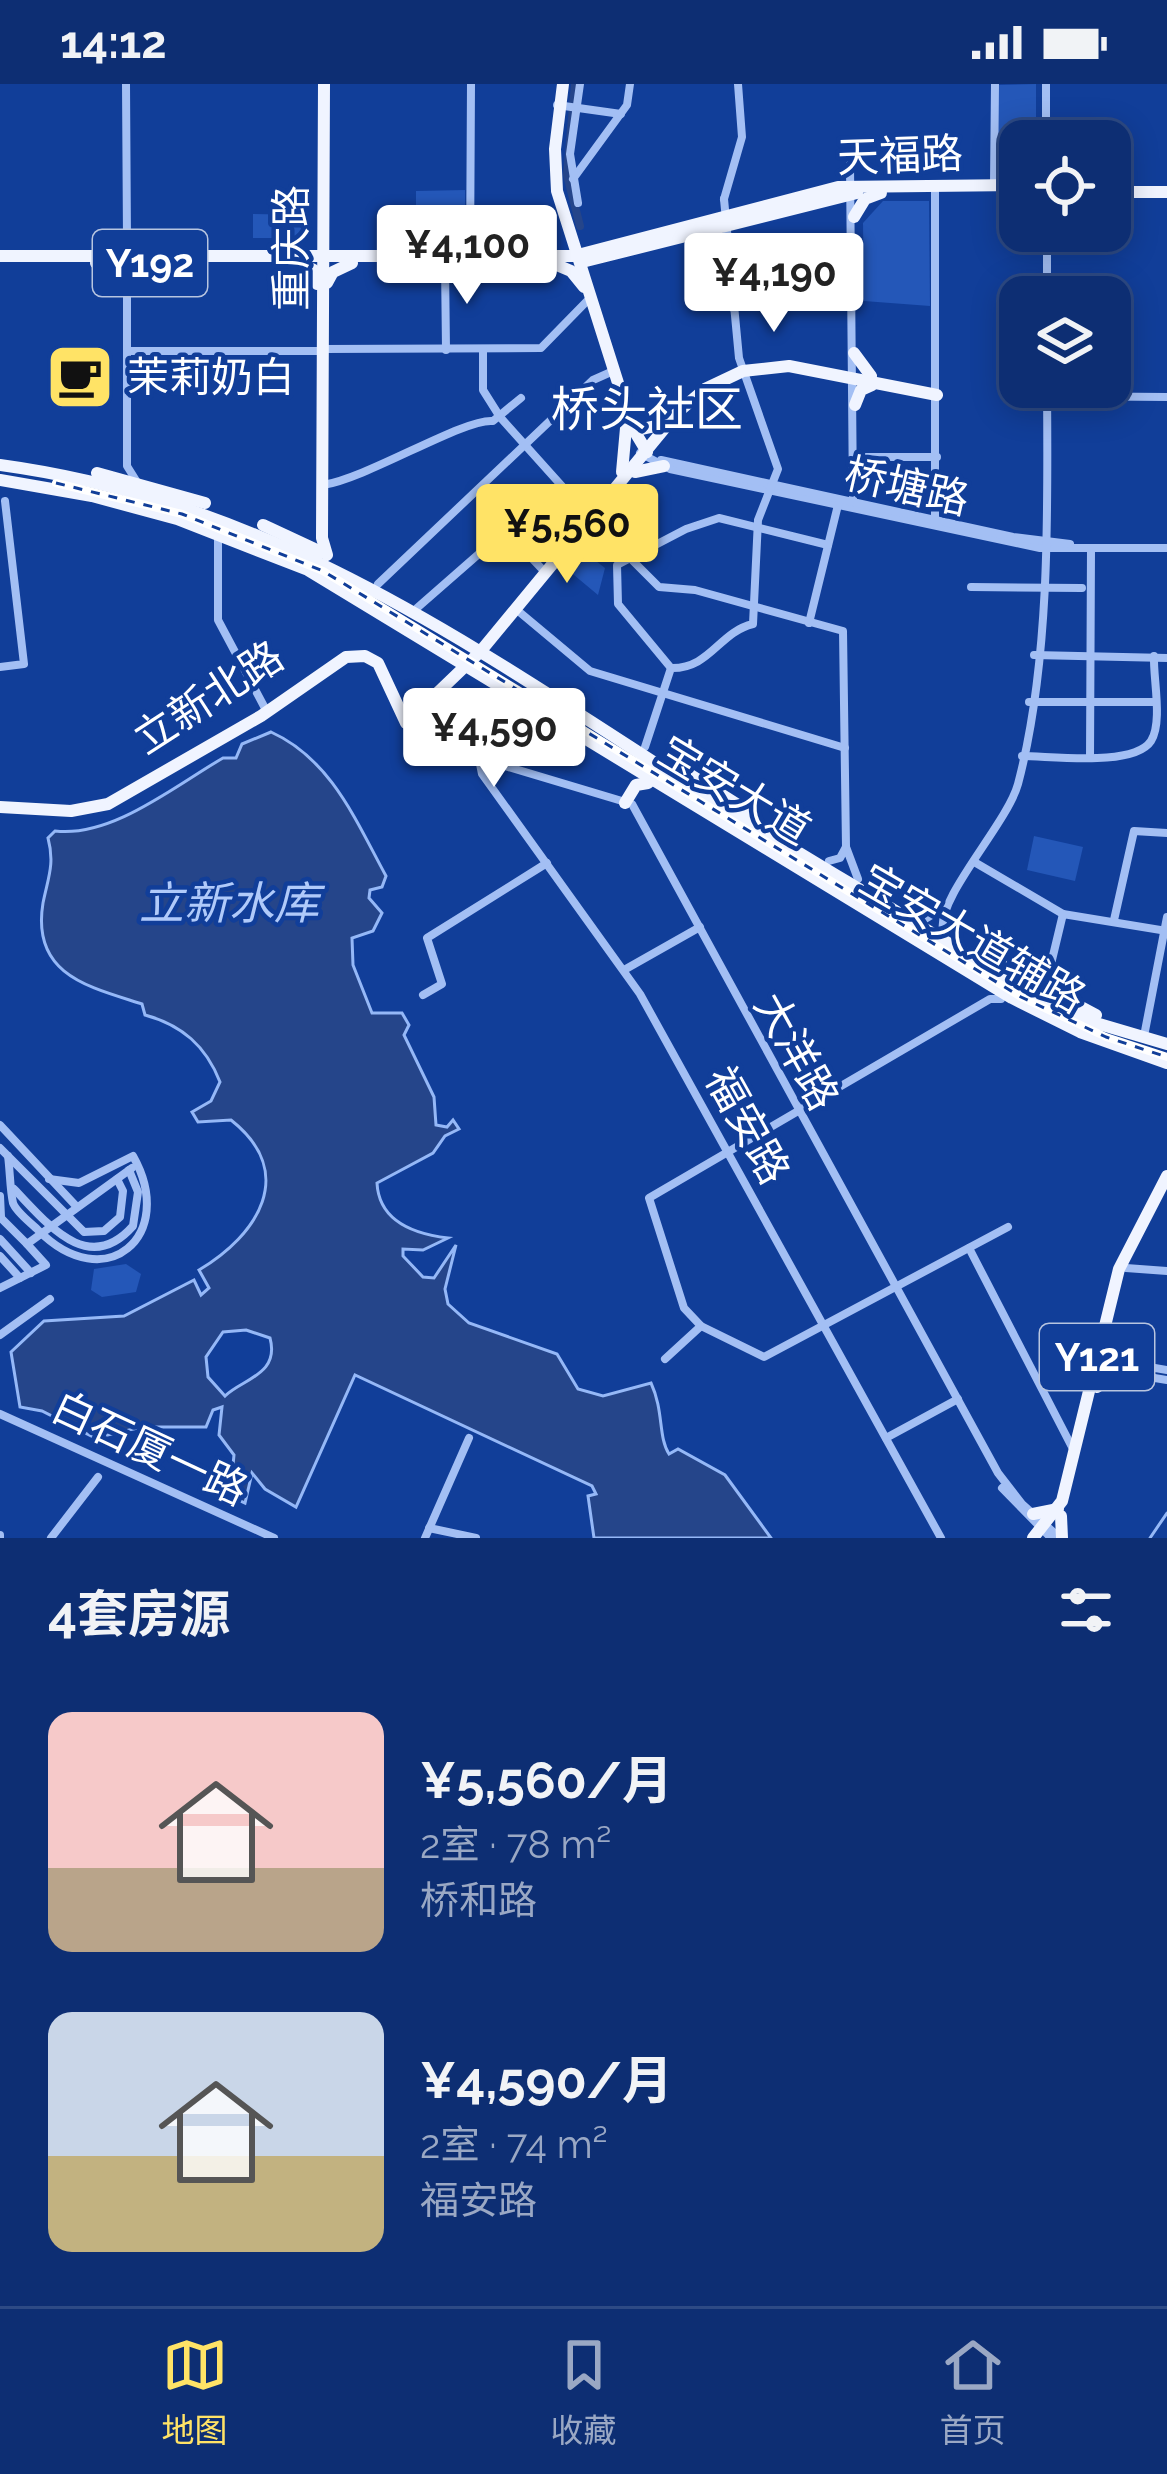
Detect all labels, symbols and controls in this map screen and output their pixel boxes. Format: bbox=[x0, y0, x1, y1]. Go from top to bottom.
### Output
text: 14:12 bbox=[60, 16, 167, 69]
map controls bbox=[999, 120, 1131, 408]
button: locate bbox=[999, 120, 1131, 252]
street label: 天福路 bbox=[836, 129, 964, 182]
street label: 重庆路 bbox=[267, 185, 316, 311]
pin: ¥4,100 bbox=[369, 205, 565, 307]
text: ¥4,100 bbox=[404, 221, 530, 267]
road number: Y192 bbox=[93, 230, 207, 296]
pin: ¥4,190 bbox=[676, 233, 872, 335]
text: ¥4,190 bbox=[711, 249, 837, 295]
button: layers bbox=[999, 276, 1131, 408]
cafe icon: 茉莉奶白 bbox=[45, 342, 115, 412]
place label: 茉莉奶白 bbox=[127, 353, 295, 402]
district label: 桥头社区 bbox=[551, 381, 743, 437]
street label: 桥塘路 bbox=[840, 448, 974, 525]
pin: ¥5,560 bbox=[469, 484, 665, 586]
text: ¥5,560 bbox=[503, 500, 631, 546]
street label: 立新北路 bbox=[124, 631, 292, 764]
pin: ¥4,590 bbox=[396, 688, 592, 790]
text: ¥4,590 bbox=[430, 704, 558, 750]
street label: 宝安大道 bbox=[650, 726, 819, 855]
street label: 宝安大道辅路 bbox=[851, 854, 1094, 1023]
water label: 立新水库 bbox=[139, 877, 326, 930]
street label: 大洋路 bbox=[745, 984, 849, 1118]
street label: 福安路 bbox=[696, 1058, 800, 1192]
road number: Y121 bbox=[1040, 1324, 1154, 1390]
street label: 白石厦一路 bbox=[44, 1382, 255, 1515]
icon: filters bbox=[1053, 1577, 1119, 1643]
text: 4套房源 bbox=[48, 1584, 230, 1644]
text: ¥5,560/月 bbox=[420, 1750, 673, 1810]
icon: home bbox=[144, 1760, 288, 1904]
text: 2室 · 78 m² bbox=[420, 1821, 612, 1867]
text: 桥和路 bbox=[420, 1877, 537, 1923]
text: ¥4,590/月 bbox=[420, 2050, 673, 2110]
icon: home bbox=[144, 2060, 288, 2204]
text: 2室 · 74 m² bbox=[420, 2121, 608, 2167]
text: 福安路 bbox=[420, 2177, 537, 2223]
tab: 地图 bbox=[162, 2332, 228, 2452]
tab: 收藏 bbox=[551, 2332, 617, 2452]
tab: 首页 bbox=[940, 2332, 1006, 2452]

